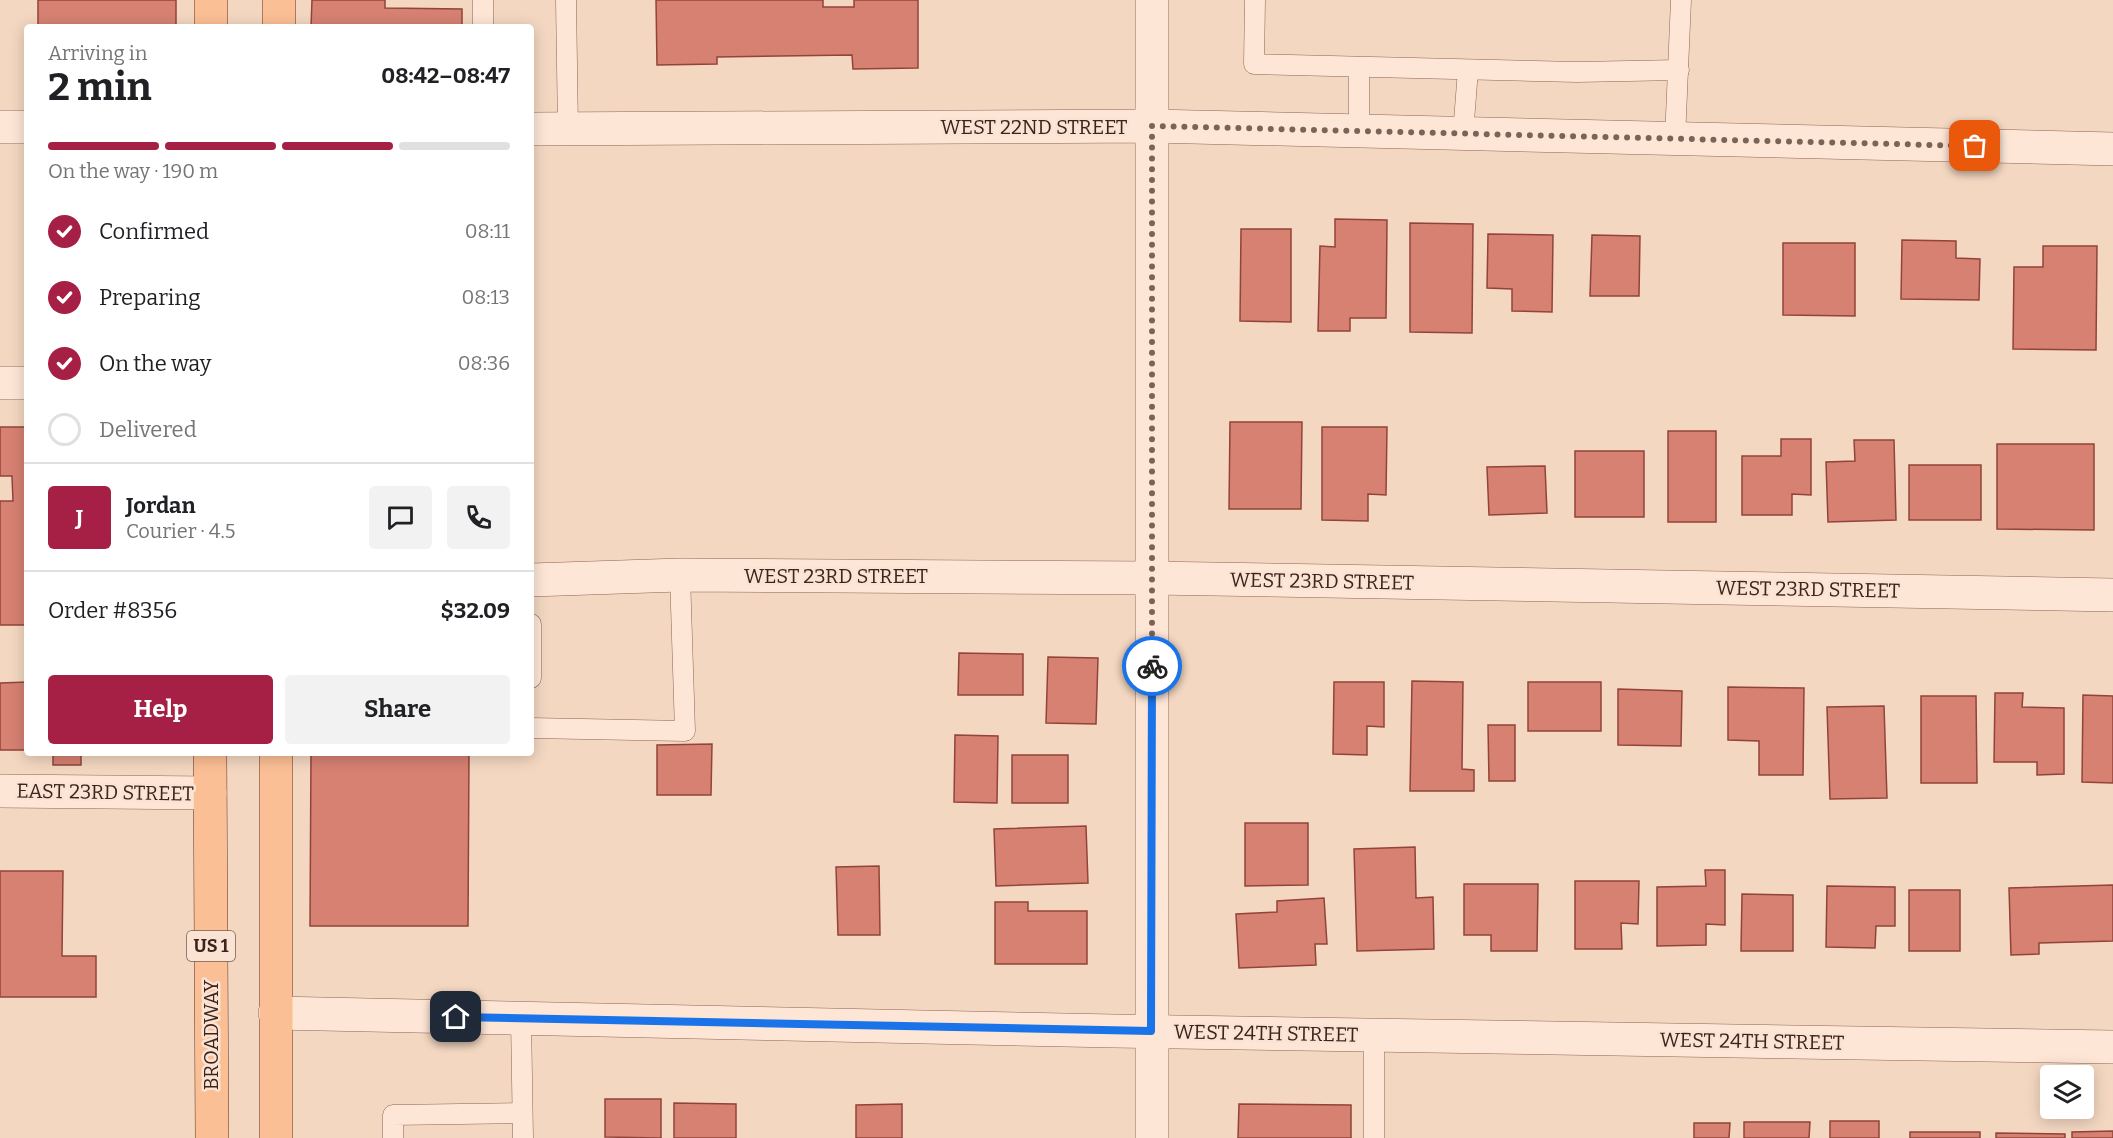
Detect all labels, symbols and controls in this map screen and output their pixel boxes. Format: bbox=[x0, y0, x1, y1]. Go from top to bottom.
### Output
text: Arriving in bbox=[48, 41, 147, 65]
text: 08:42–08:47 bbox=[381, 62, 510, 89]
text: 2 min bbox=[48, 64, 152, 110]
street label: WEST 22ND STREET bbox=[941, 115, 1128, 139]
pin bbox=[1949, 120, 2000, 171]
icon: bag bbox=[1958, 129, 1991, 162]
text: On the way · 190 m bbox=[48, 159, 218, 183]
icon: check bbox=[48, 215, 81, 248]
text: Confirmed bbox=[99, 218, 209, 245]
text: 08:11 bbox=[465, 219, 510, 243]
icon: check bbox=[48, 281, 81, 314]
text: Preparing bbox=[99, 284, 201, 311]
text: 08:13 bbox=[461, 285, 510, 309]
icon: check bbox=[48, 347, 81, 380]
text: On the way bbox=[99, 350, 211, 377]
text: 08:36 bbox=[458, 351, 510, 375]
text: Delivered bbox=[99, 416, 197, 443]
button: chat bbox=[369, 486, 432, 549]
button: phone bbox=[447, 486, 510, 549]
text: Jordan bbox=[126, 492, 196, 519]
text: J bbox=[76, 504, 83, 531]
text: Courier · 4.5 bbox=[126, 519, 235, 543]
street label: WEST 23RD STREET bbox=[744, 564, 928, 588]
street label: WEST 23RD STREET bbox=[1230, 567, 1415, 595]
street label: WEST 23RD STREET bbox=[1716, 575, 1901, 603]
text: Order #8356 bbox=[48, 597, 177, 624]
text: $32.09 bbox=[441, 597, 510, 624]
courier bbox=[1122, 636, 1182, 696]
icon: bike bbox=[1136, 650, 1169, 683]
button: Help bbox=[48, 675, 273, 744]
button: Share bbox=[285, 675, 510, 744]
street label: EAST 23RD STREET bbox=[16, 778, 194, 806]
road number: US 1 bbox=[187, 931, 235, 961]
street label: BROADWAY bbox=[199, 980, 223, 1090]
pin bbox=[430, 991, 481, 1042]
icon: home bbox=[439, 1000, 472, 1033]
street label: WEST 24TH STREET bbox=[1173, 1019, 1359, 1047]
street label: WEST 24TH STREET bbox=[1659, 1027, 1845, 1055]
map controls bbox=[2040, 1065, 2094, 1119]
button: layers bbox=[2040, 1065, 2094, 1119]

